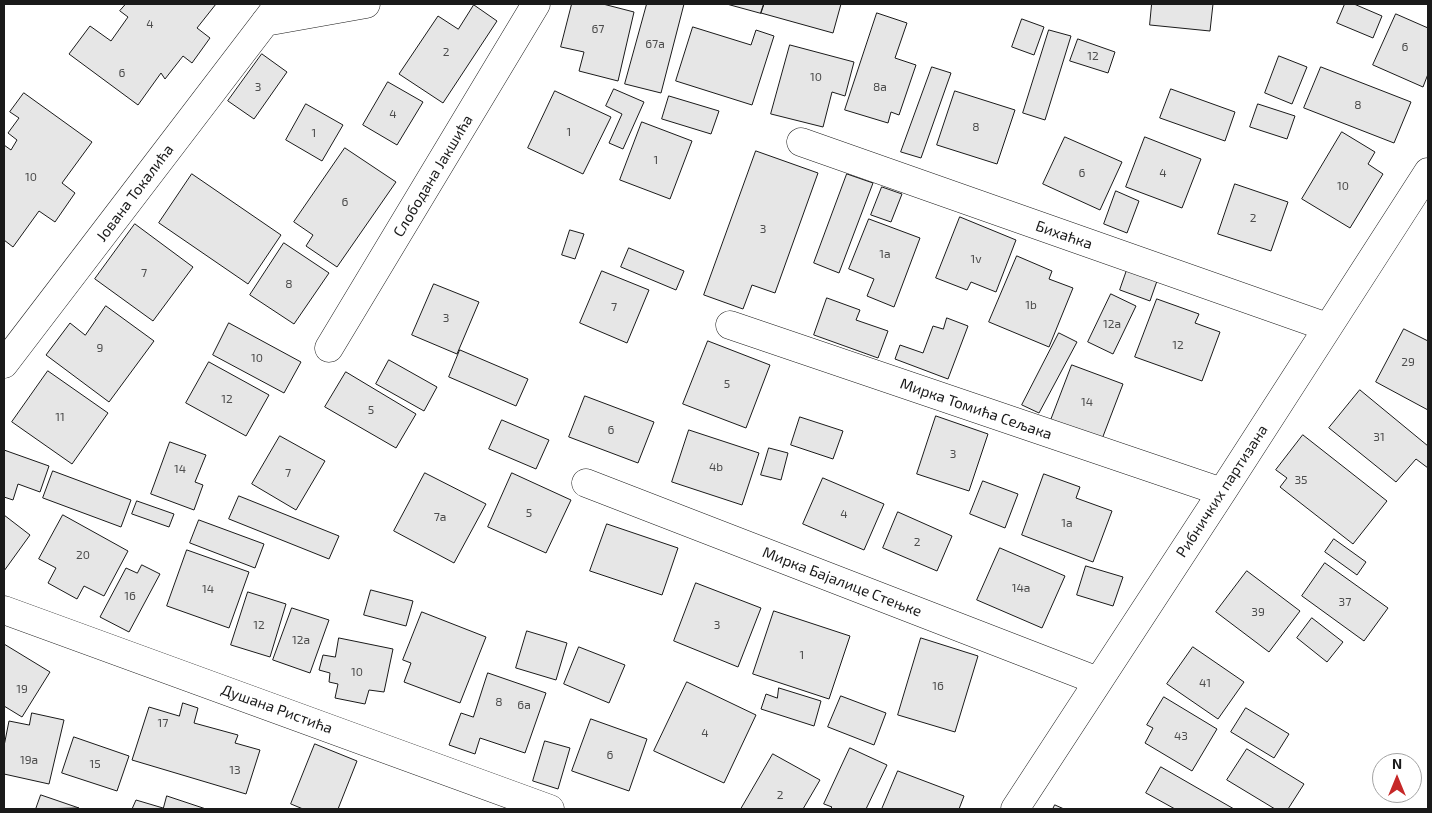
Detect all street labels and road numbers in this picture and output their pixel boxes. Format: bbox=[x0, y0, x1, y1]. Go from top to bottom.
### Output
street label: Слободана Јакшића bbox=[389, 112, 477, 240]
street label: Јована Токалића bbox=[93, 141, 177, 245]
street label: Бихаћка bbox=[1033, 217, 1095, 253]
street label: Мирка Томића Сељака bbox=[898, 375, 1054, 443]
street label: Рибничких партизана bbox=[1172, 421, 1272, 561]
street label: Мирка Бајалице Стењке bbox=[760, 543, 924, 621]
street label: Душана Ристића bbox=[219, 681, 335, 737]

